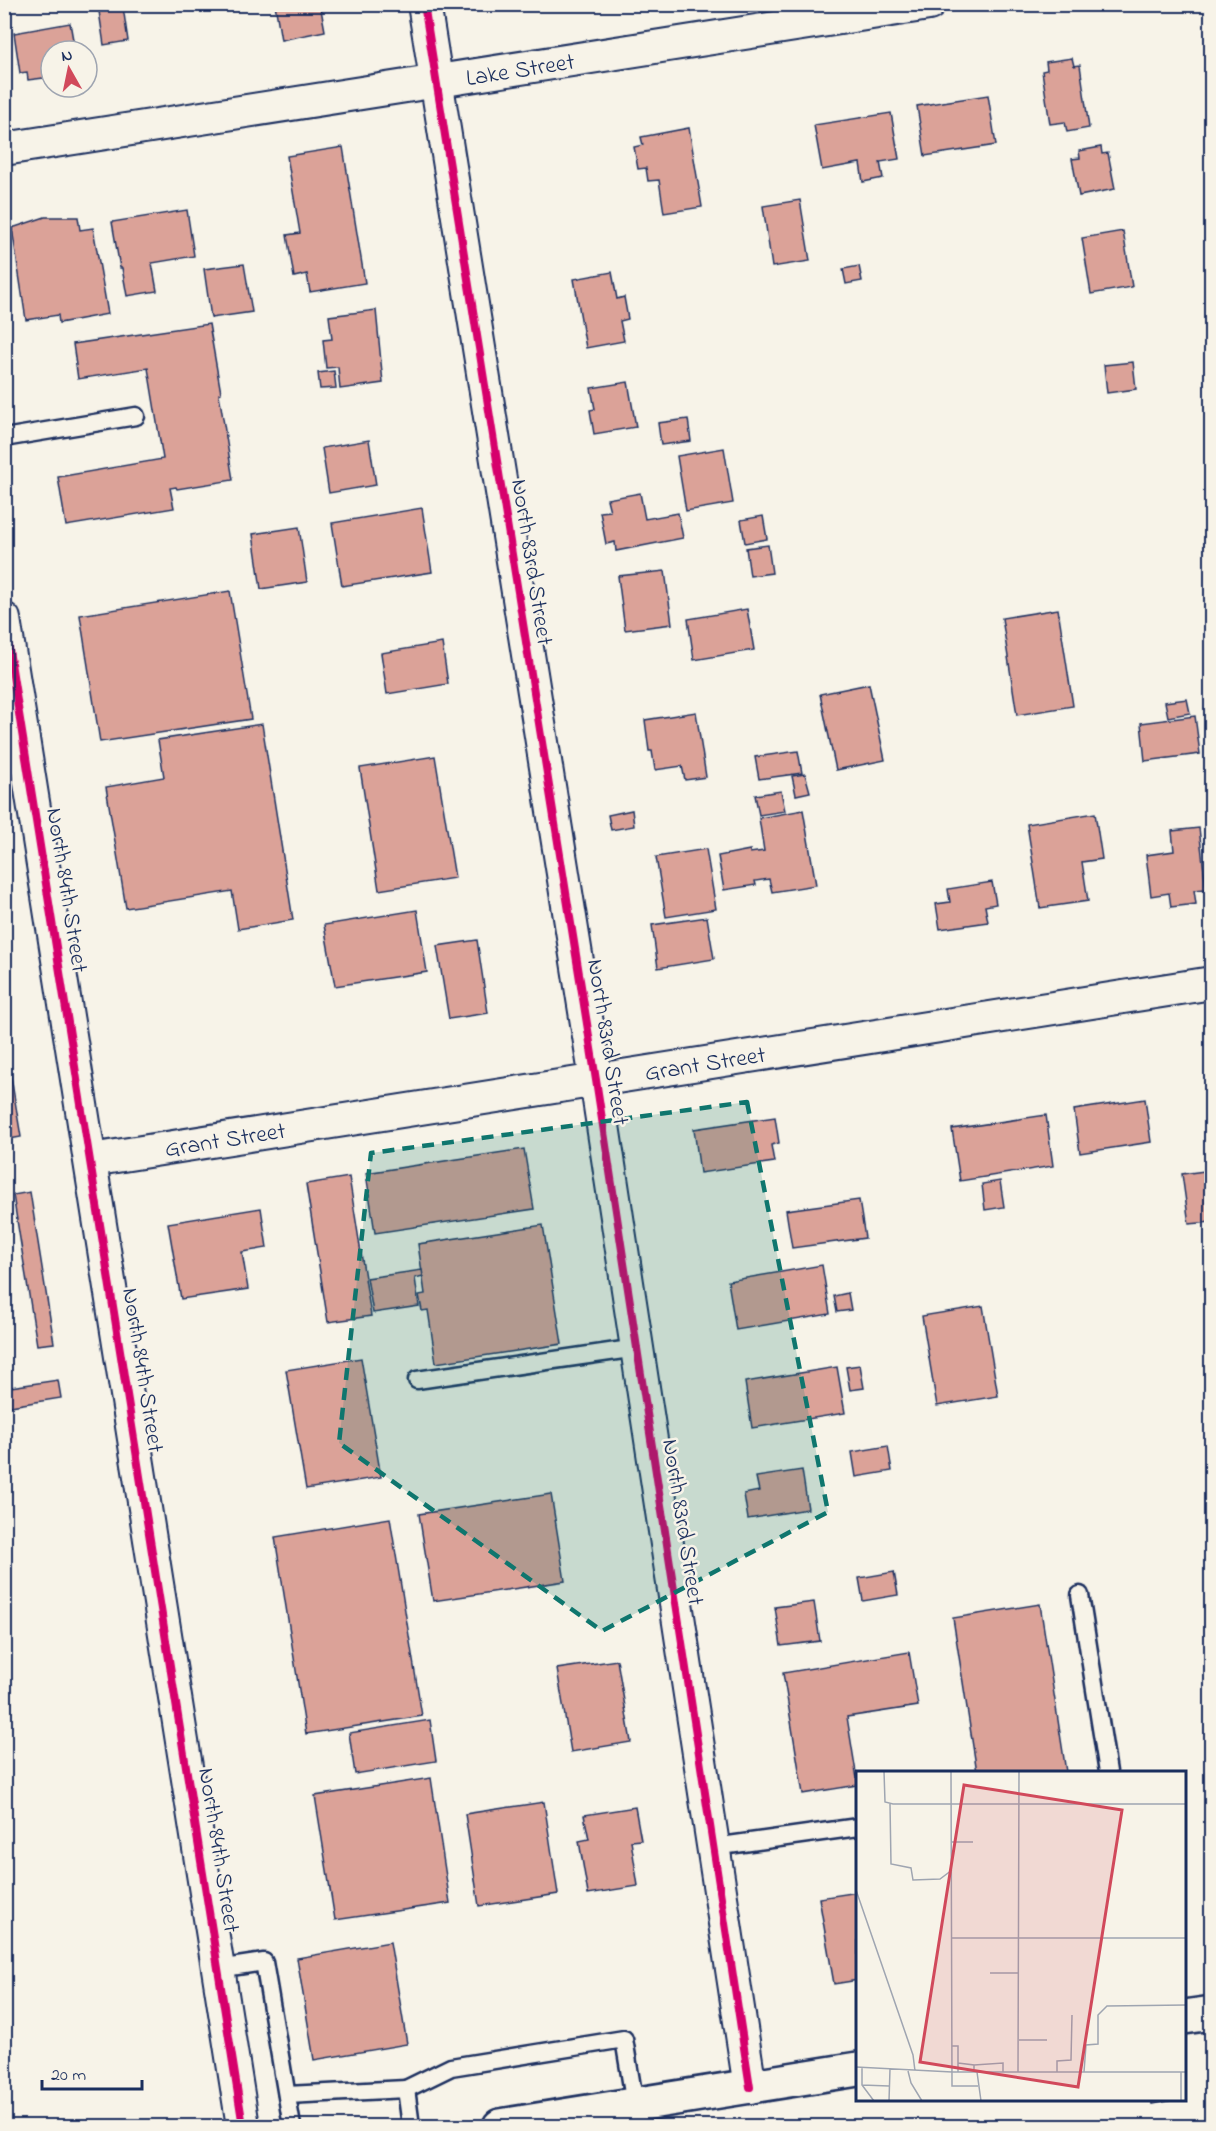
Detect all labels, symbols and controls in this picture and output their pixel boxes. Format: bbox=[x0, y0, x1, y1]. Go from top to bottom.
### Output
north arrow bbox=[39, 39, 99, 99]
text: N bbox=[60, 43, 74, 69]
street label: Lake Street bbox=[464, 46, 577, 97]
street label: North 83rd Street bbox=[500, 477, 561, 648]
street label: North 84th Street bbox=[35, 805, 96, 975]
street label: North 83rd Street bbox=[576, 957, 637, 1128]
street label: Grant Street bbox=[642, 1039, 768, 1092]
street label: Grant Street bbox=[162, 1115, 288, 1168]
street label: North 84th Street bbox=[111, 1285, 172, 1455]
street label: North 83rd Street bbox=[651, 1437, 712, 1608]
street label: North 84th Street bbox=[187, 1765, 248, 1935]
inset map bbox=[856, 1771, 1186, 2101]
scale bar bbox=[42, 2053, 142, 2091]
text: 20 m bbox=[51, 2063, 86, 2089]

